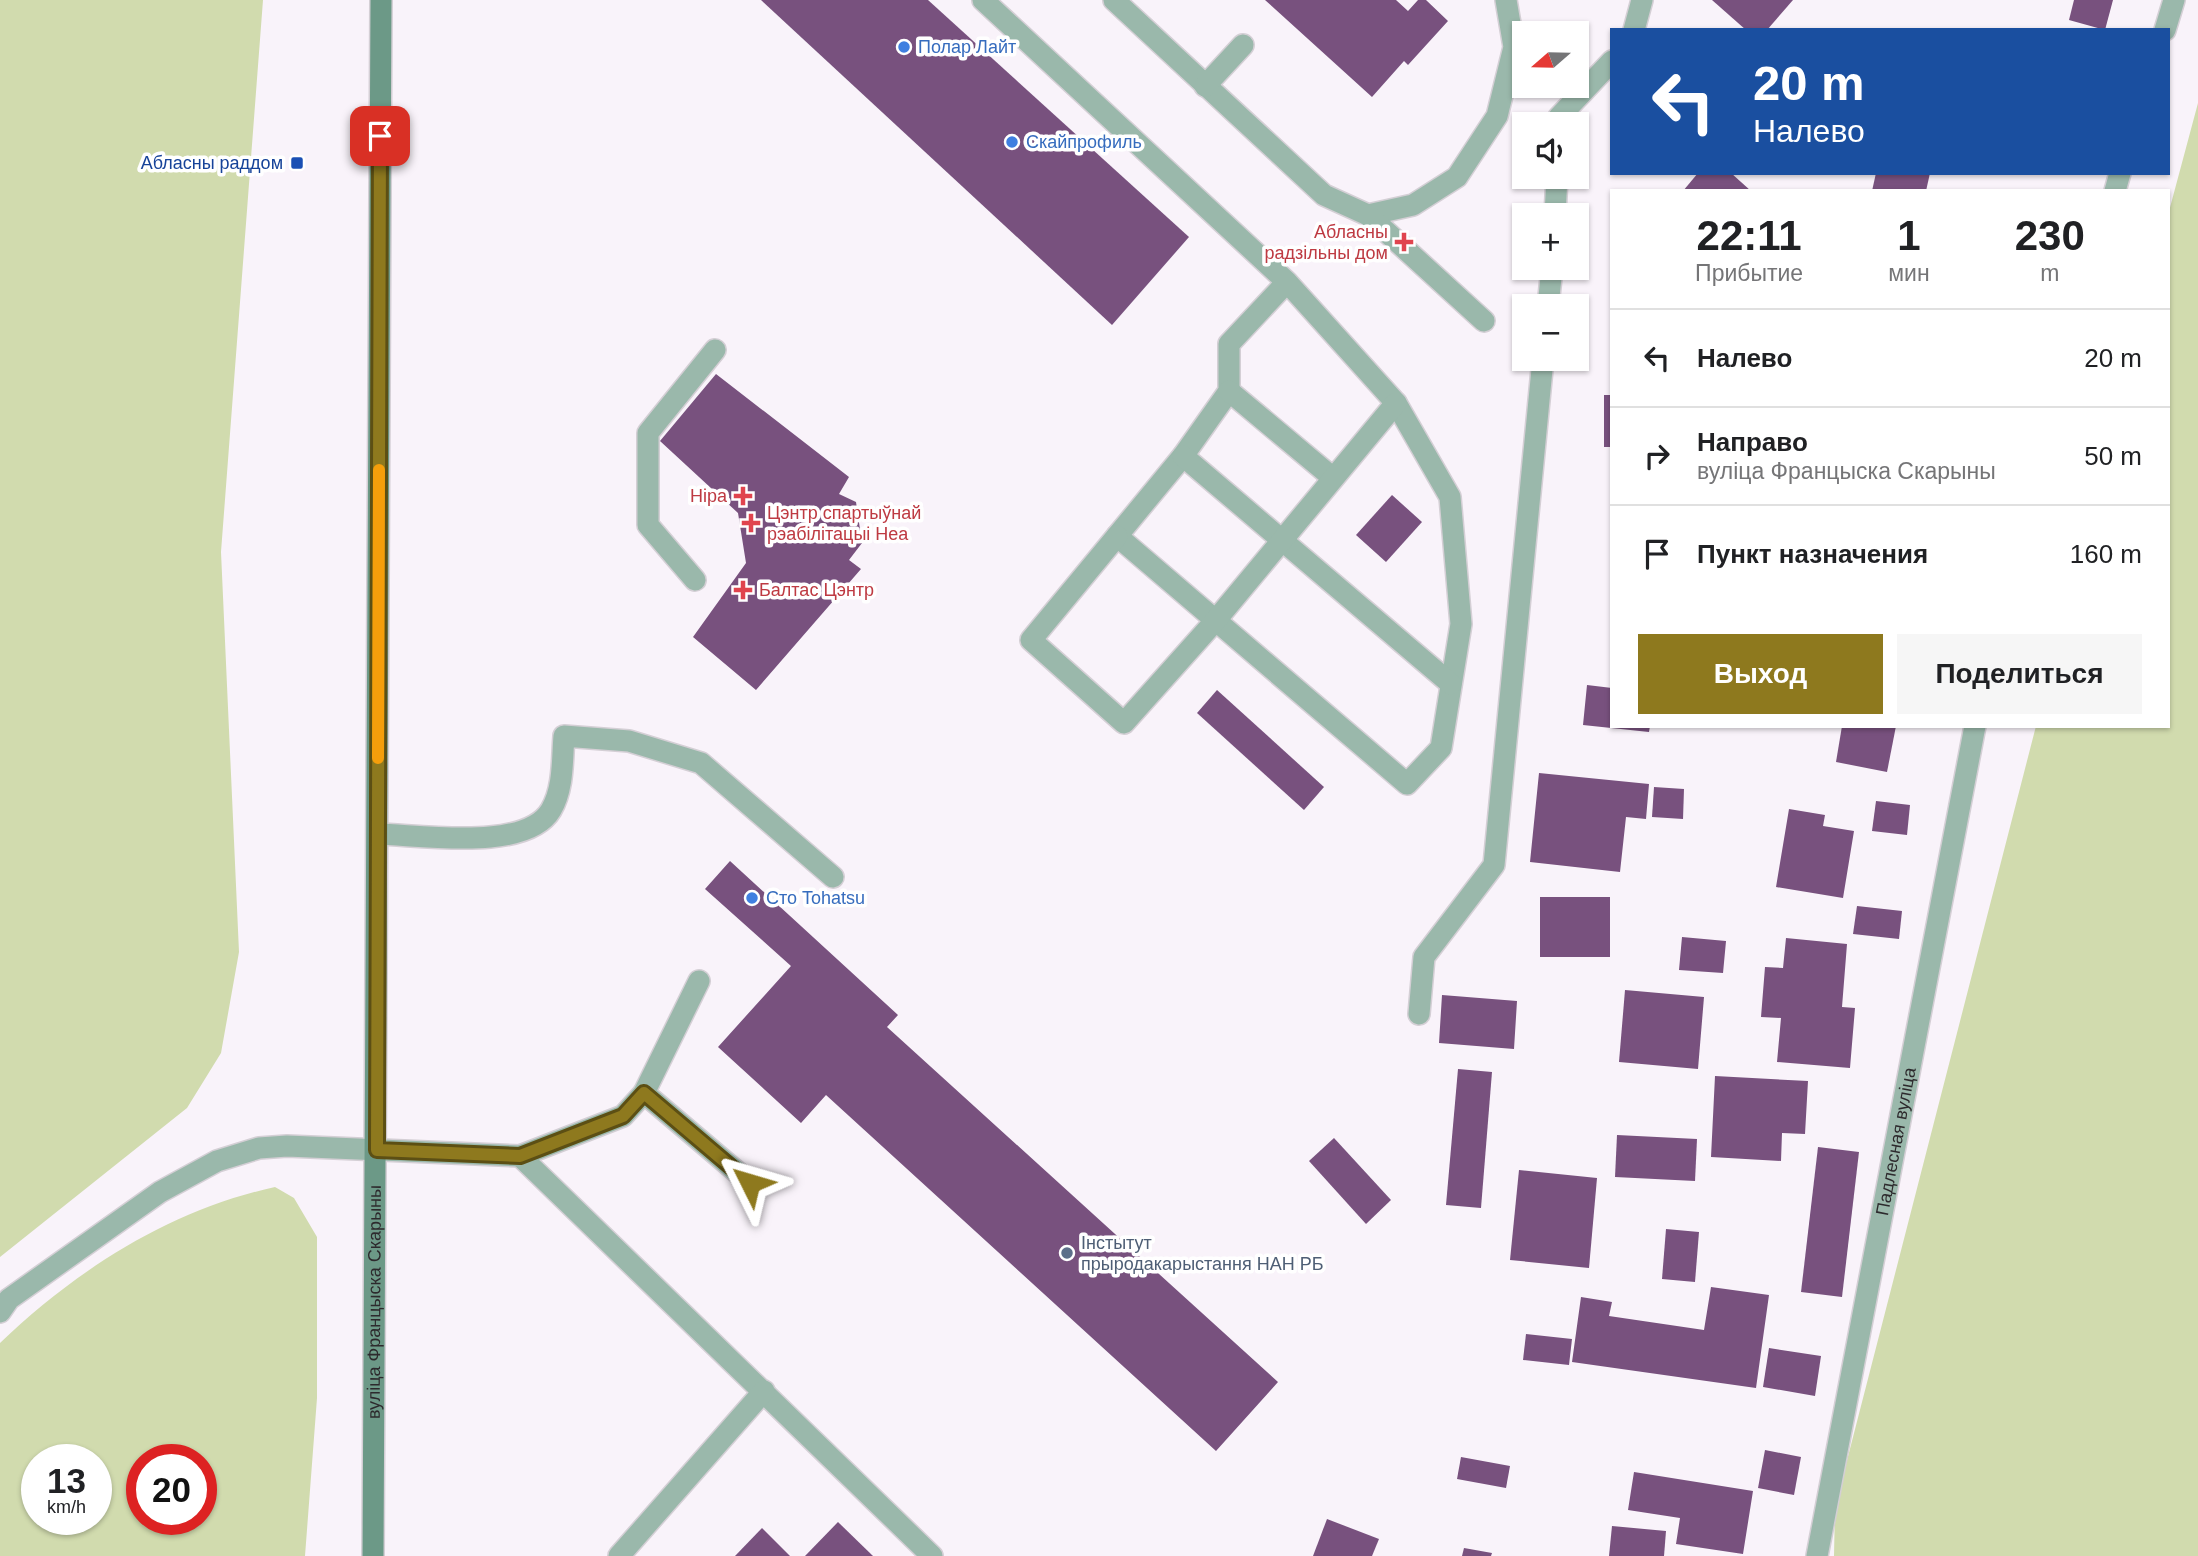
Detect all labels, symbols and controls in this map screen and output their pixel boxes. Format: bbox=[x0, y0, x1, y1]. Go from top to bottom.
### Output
north arrow bbox=[1512, 21, 1589, 98]
map controls bbox=[1512, 21, 1589, 371]
place label: Полар Лайт bbox=[918, 37, 1016, 57]
marker: Полар Лайт bbox=[896, 39, 912, 55]
icon: left bbox=[1638, 56, 1729, 147]
text: 20 m bbox=[1753, 56, 1865, 110]
pin bbox=[350, 106, 410, 166]
button: sound bbox=[1512, 112, 1589, 189]
text: Налево bbox=[1753, 113, 1865, 149]
icon: arrive bbox=[361, 117, 399, 155]
place label: Скайпрофиль bbox=[1026, 132, 1142, 152]
marker: Скайпрофиль bbox=[1004, 134, 1020, 150]
place label: Абласны раддом bbox=[141, 153, 283, 173]
marker: Абласны раддом bbox=[289, 155, 305, 171]
button: + bbox=[1512, 203, 1589, 280]
text: 22:11 bbox=[1697, 212, 1802, 259]
text: 1 bbox=[1897, 212, 1921, 259]
text: 230 bbox=[2015, 212, 2085, 259]
place label: Абласны радзільны дом bbox=[1265, 222, 1388, 263]
marker: Абласны радзільны дом bbox=[1394, 232, 1414, 252]
text: Прибытие bbox=[1695, 260, 1803, 286]
text: мин bbox=[1888, 260, 1930, 286]
text: m bbox=[2040, 260, 2059, 286]
button: − bbox=[1512, 294, 1589, 371]
icon: left bbox=[1638, 339, 1676, 377]
text: Налево bbox=[1697, 343, 1792, 373]
text: 20 m bbox=[2084, 343, 2142, 373]
text: Направо bbox=[1697, 427, 1808, 457]
icon: right bbox=[1638, 437, 1676, 475]
text: 50 m bbox=[2084, 441, 2142, 471]
text: вуліца Францыска Скарыны bbox=[1697, 458, 1996, 484]
place label: Ніра bbox=[690, 486, 728, 506]
marker: Ніра bbox=[733, 486, 753, 506]
place label: Цэнтр спартыўнай рэабілітацыі Неа bbox=[767, 503, 921, 544]
marker: Цэнтр спартыўнай рэабілітацыі Неа bbox=[741, 513, 761, 533]
icon: arrive bbox=[1638, 535, 1676, 573]
text: Пункт назначения bbox=[1697, 539, 1928, 569]
text: 160 m bbox=[2070, 539, 2142, 569]
marker: Балтас Цэнтр bbox=[733, 580, 753, 600]
place label: Балтас Цэнтр bbox=[759, 580, 874, 600]
button: Выход bbox=[1638, 634, 1883, 714]
button: Поделиться bbox=[1897, 634, 2142, 714]
place label: Сто Tohatsu bbox=[766, 888, 865, 908]
marker: Сто Tohatsu bbox=[744, 890, 760, 906]
street label: Падлесная вуліца bbox=[1872, 1065, 1920, 1217]
position arrow bbox=[713, 1146, 787, 1220]
street label: вуліца Францыска Скарыны bbox=[364, 1185, 385, 1419]
place label: Інстытут прыродакарыстання НАН РБ bbox=[1081, 1233, 1324, 1274]
marker: Інстытут прыродакарыстання НАН РБ bbox=[1059, 1245, 1075, 1261]
speed limit sign: 20 bbox=[126, 1444, 217, 1535]
text: 13 bbox=[47, 1461, 86, 1500]
text: km/h bbox=[47, 1497, 86, 1517]

